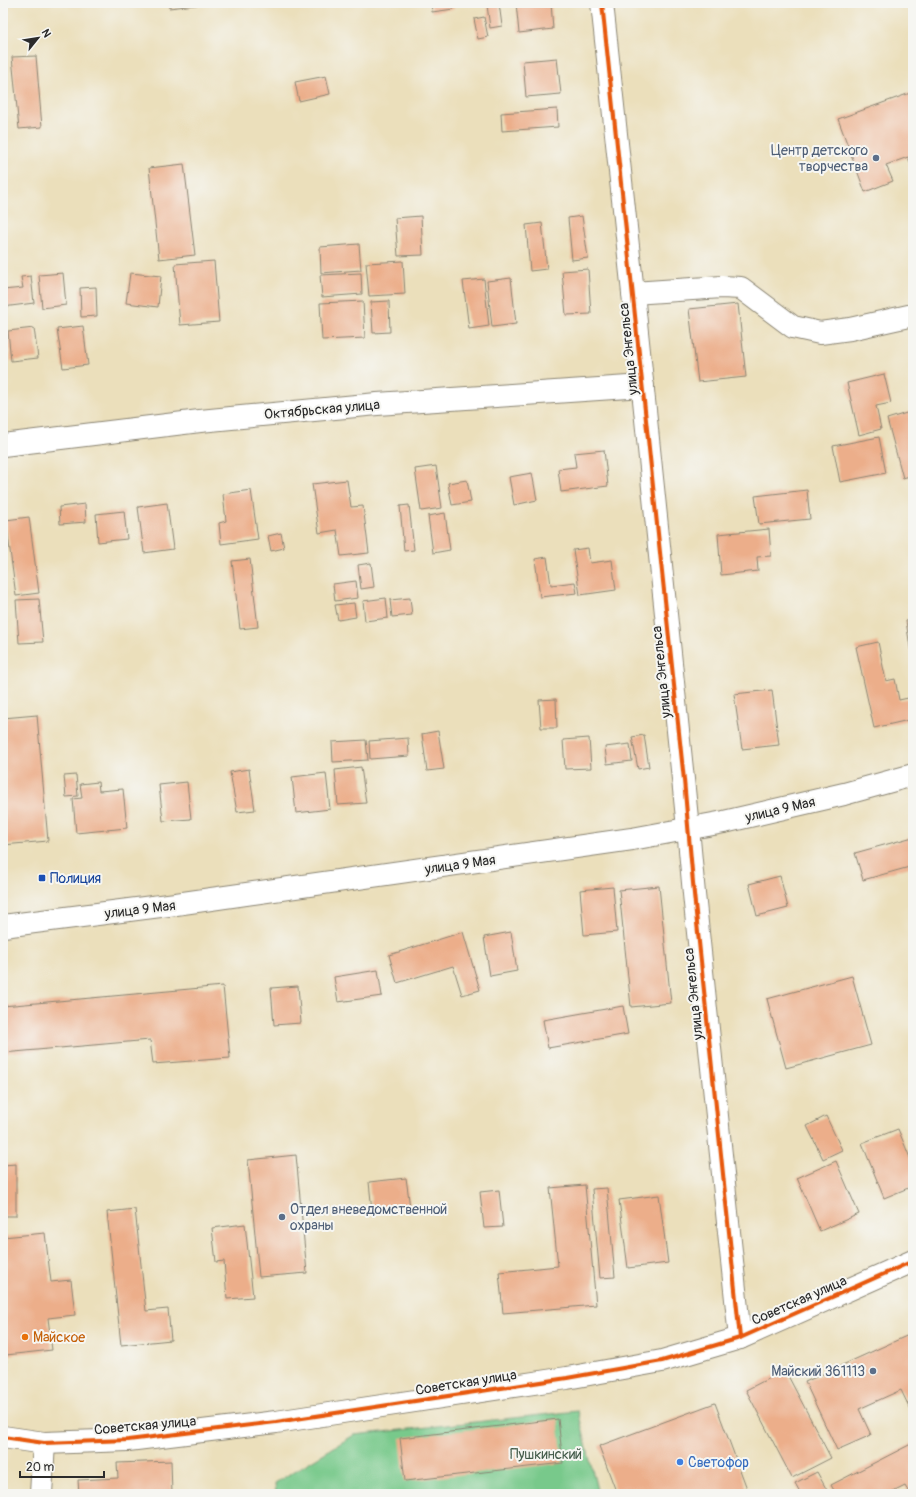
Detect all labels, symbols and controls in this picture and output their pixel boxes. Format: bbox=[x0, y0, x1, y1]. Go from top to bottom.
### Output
north arrow bbox=[18, 18, 58, 58]
text: N bbox=[39, 27, 54, 40]
place label: Центр детского творчества bbox=[771, 142, 868, 175]
marker: Центр детского творчества bbox=[871, 153, 881, 163]
street label: улица Энгельса bbox=[615, 302, 642, 397]
street label: Октябрьская улица bbox=[263, 396, 381, 423]
street label: улица Энгельса bbox=[648, 625, 675, 720]
street label: улица 9 Мая bbox=[742, 793, 817, 826]
street label: улица 9 Мая bbox=[423, 851, 497, 878]
place label: Полиция bbox=[50, 870, 101, 887]
marker: Полиция bbox=[37, 873, 47, 883]
street label: улица 9 Мая bbox=[103, 897, 176, 922]
street label: улица Энгельса bbox=[680, 947, 707, 1042]
place label: Отдел вневедомственной охраны bbox=[290, 1201, 447, 1234]
marker: Отдел вневедомственной охраны bbox=[277, 1212, 287, 1222]
street label: Советская улица bbox=[749, 1272, 849, 1329]
place label: Майское bbox=[33, 1329, 85, 1346]
marker: Майское bbox=[20, 1332, 30, 1342]
place label: Майский 361113 bbox=[771, 1363, 865, 1380]
street label: Советская улица bbox=[414, 1366, 518, 1399]
marker: Майский 361113 bbox=[868, 1366, 878, 1376]
street label: Советская улица bbox=[93, 1413, 197, 1438]
park label: Пушкинский bbox=[510, 1446, 582, 1463]
scale bar bbox=[20, 1453, 104, 1479]
place label: Светофор bbox=[688, 1454, 749, 1471]
marker: Светофор bbox=[675, 1457, 685, 1467]
text: 20 m bbox=[26, 1460, 55, 1475]

